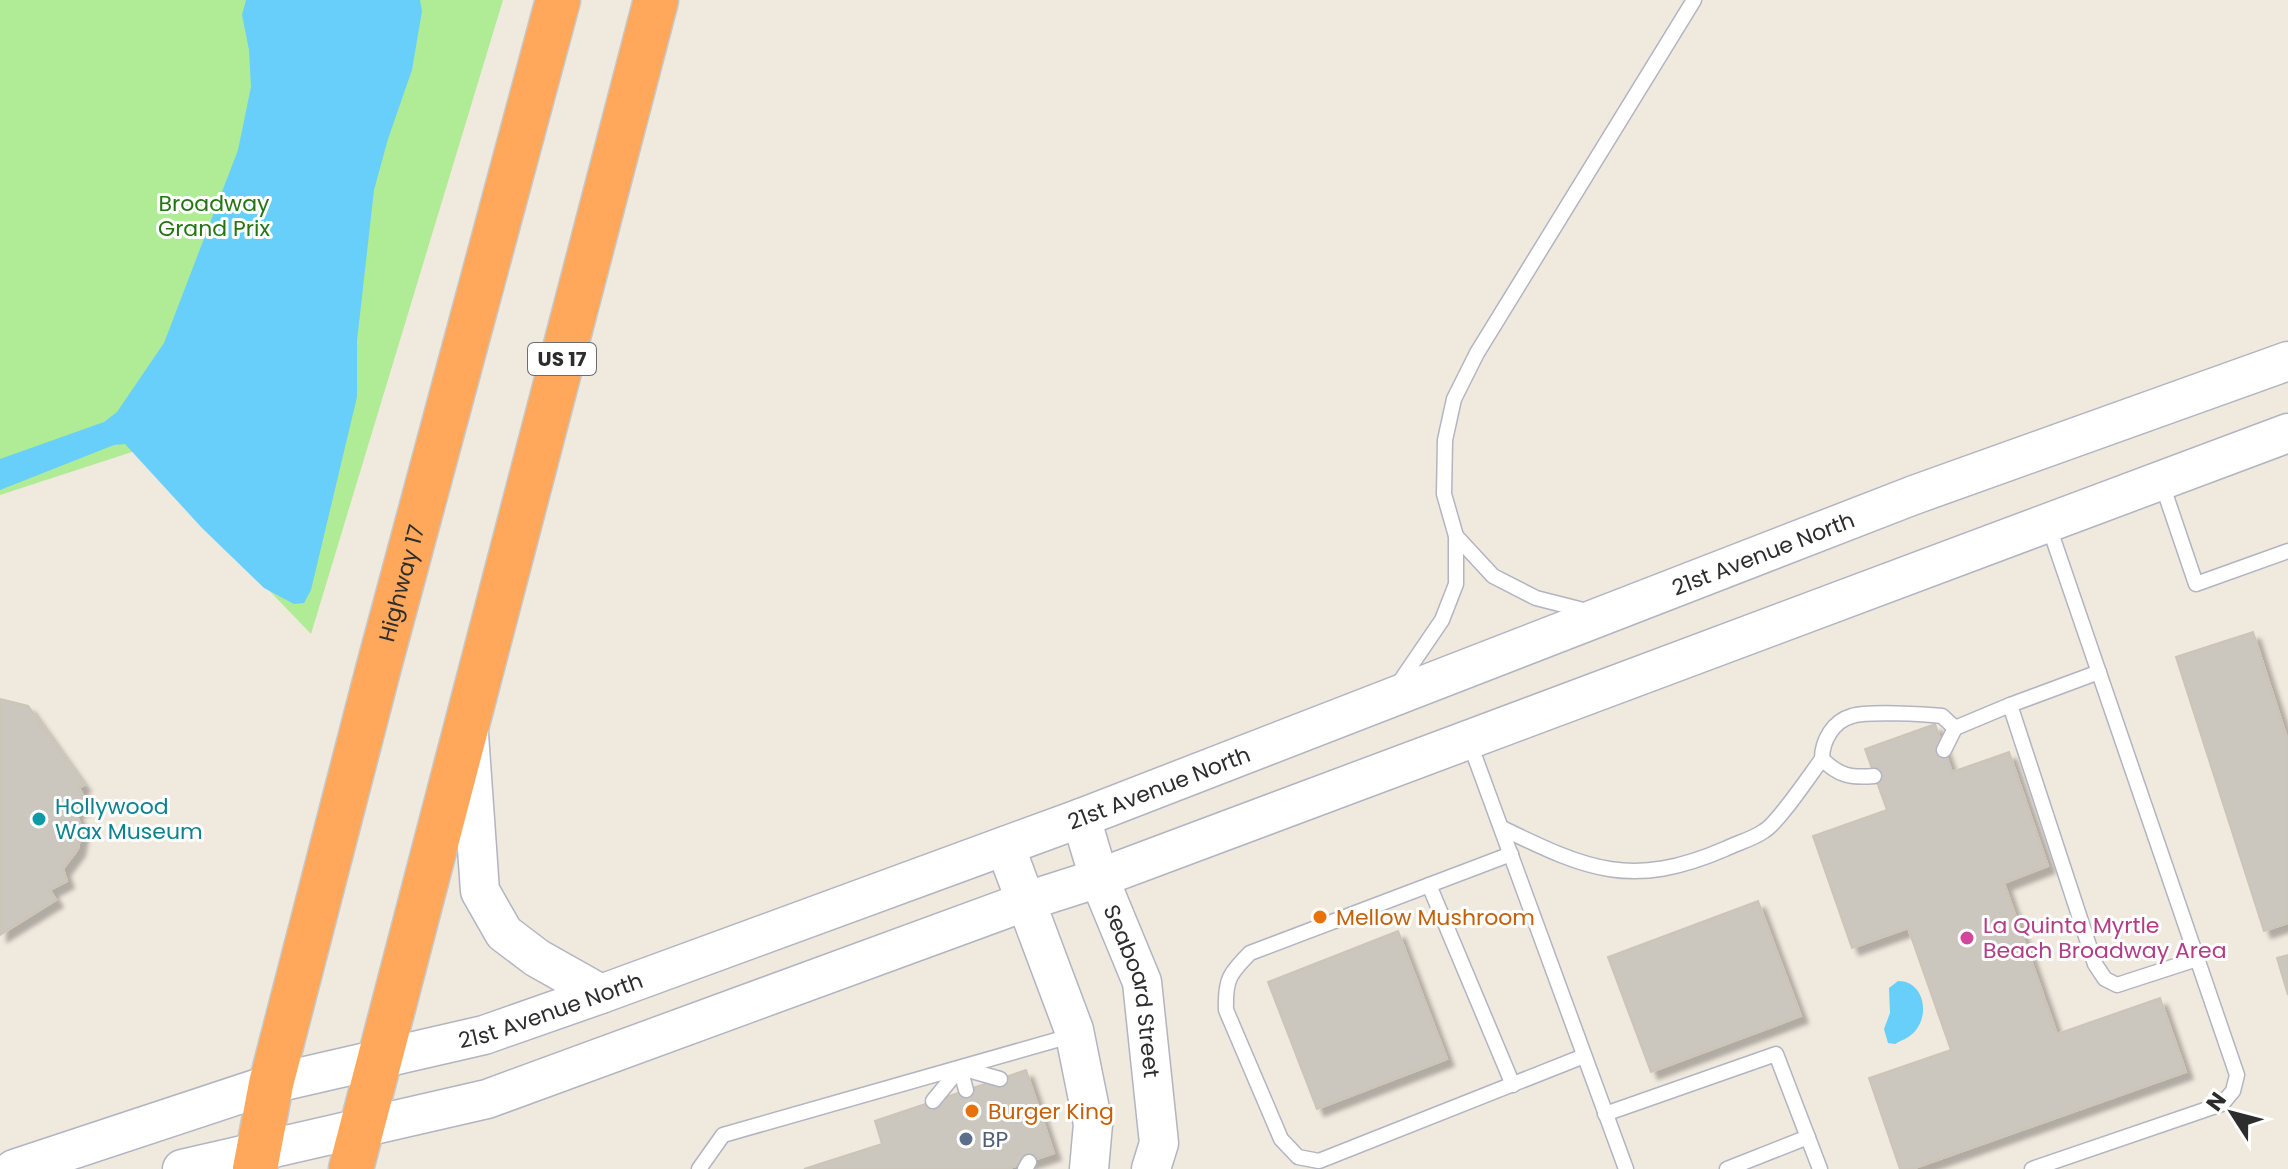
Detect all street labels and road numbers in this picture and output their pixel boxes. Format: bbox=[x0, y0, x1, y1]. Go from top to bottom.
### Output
road number: US 17 bbox=[528, 343, 596, 375]
street label: 21st Avenue North bbox=[1667, 505, 1859, 603]
street label: Highway 17 bbox=[371, 521, 432, 645]
street label: 21st Avenue North bbox=[1063, 739, 1255, 838]
street label: Seaboard Street bbox=[1096, 900, 1167, 1079]
street label: 21st Avenue North bbox=[455, 965, 647, 1056]

